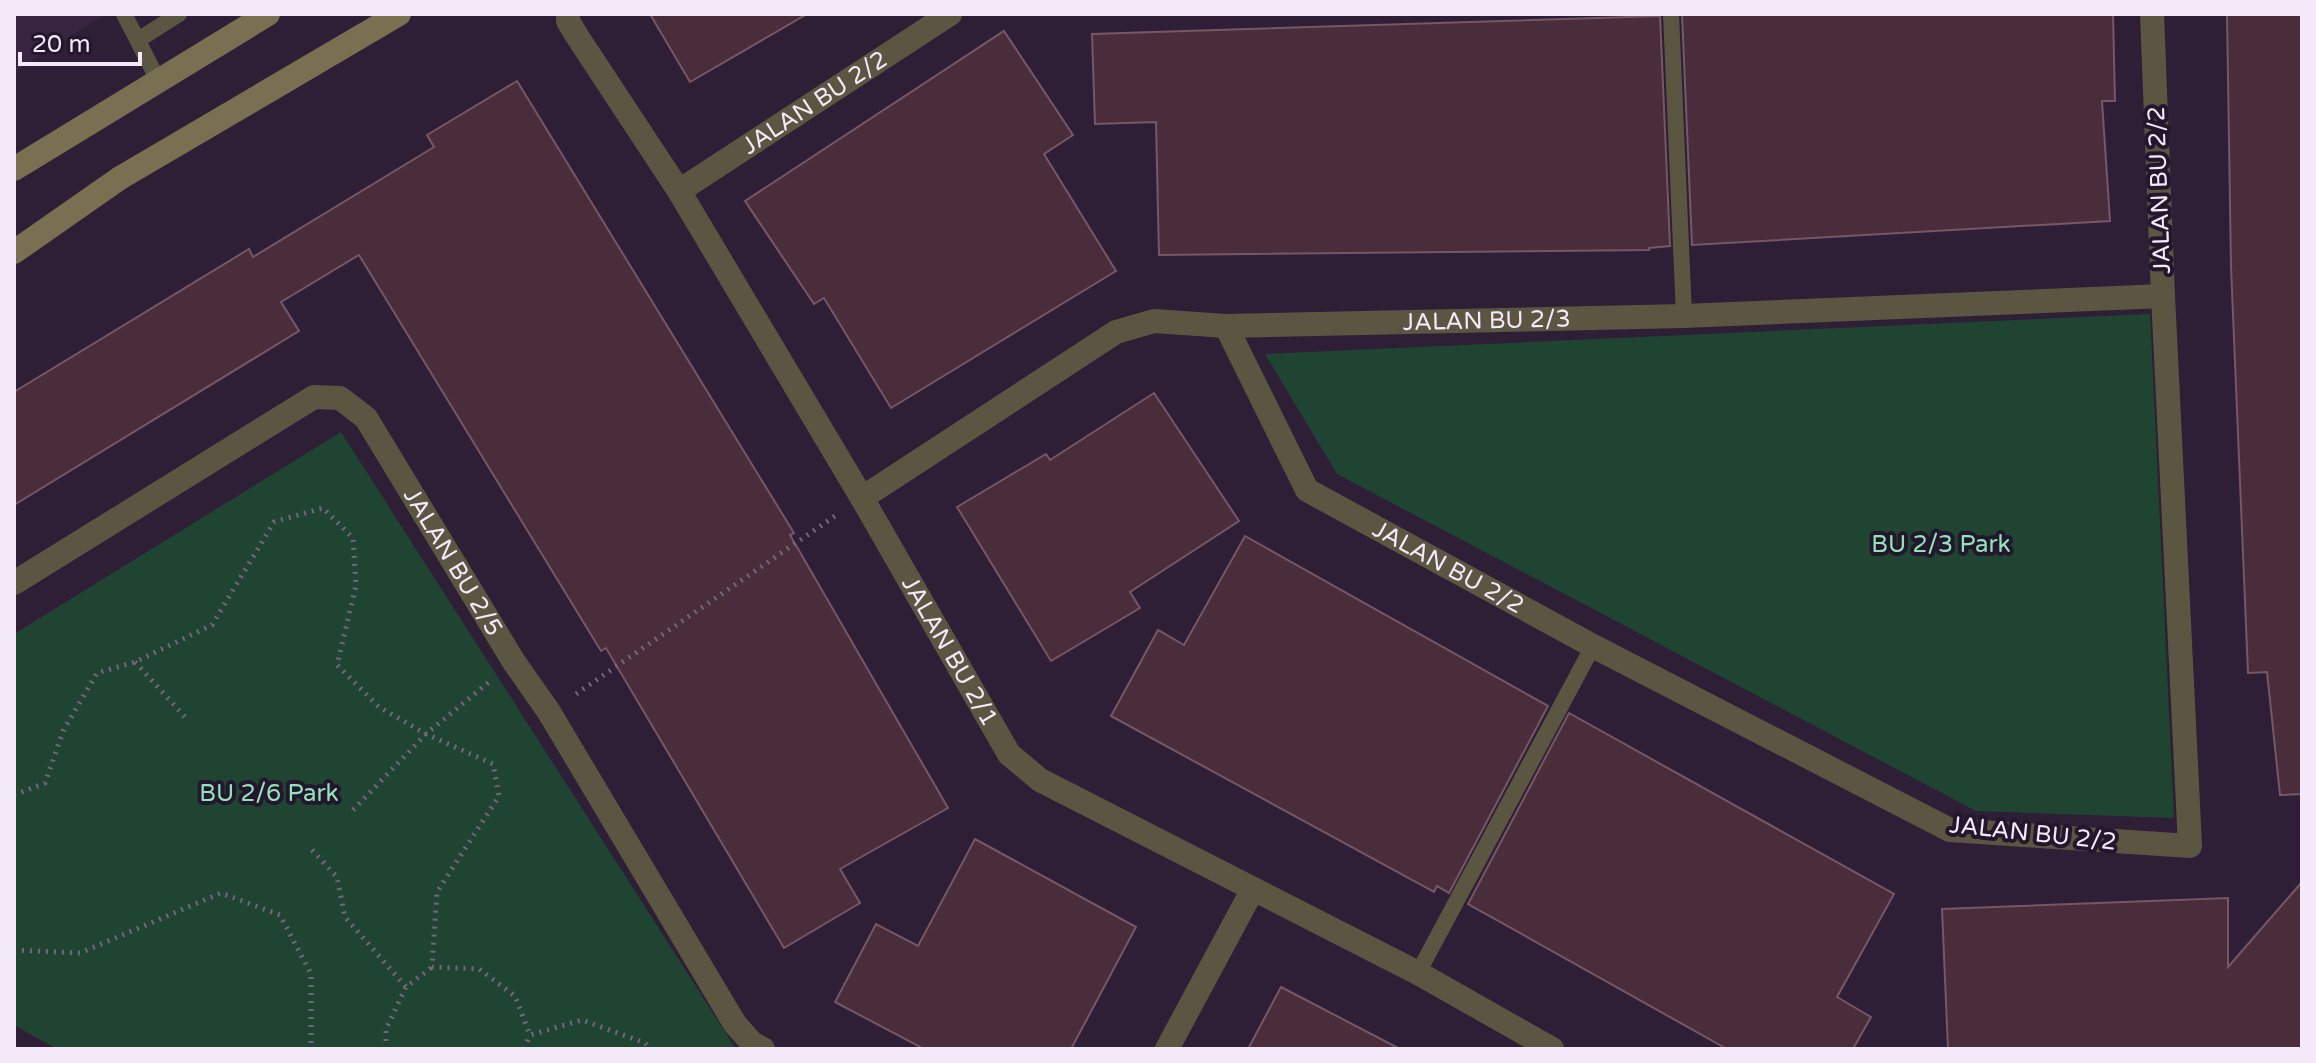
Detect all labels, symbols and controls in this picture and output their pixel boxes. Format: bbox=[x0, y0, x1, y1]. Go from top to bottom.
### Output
scale bar bbox=[20, 16, 140, 66]
text: 20 m bbox=[32, 30, 90, 59]
street label: JALAN BU 2/2 bbox=[737, 45, 893, 161]
street label: JALAN BU 2/2 bbox=[2142, 106, 2177, 274]
street label: JALAN BU 2/3 bbox=[1403, 304, 1571, 337]
street label: JALAN BU 2/5 bbox=[397, 483, 509, 641]
street label: JALAN BU 2/2 bbox=[1368, 515, 1529, 620]
park label: BU 2/3 Park bbox=[1871, 530, 2011, 559]
street label: JALAN BU 2/1 bbox=[895, 571, 1004, 731]
park label: BU 2/6 Park bbox=[199, 779, 339, 808]
street label: JALAN BU 2/2 bbox=[1948, 810, 2118, 857]

